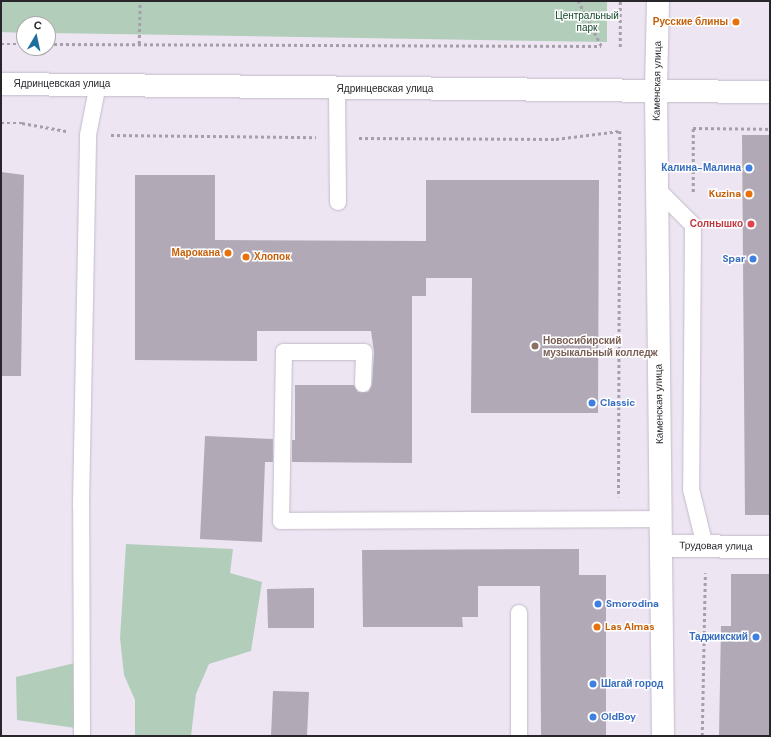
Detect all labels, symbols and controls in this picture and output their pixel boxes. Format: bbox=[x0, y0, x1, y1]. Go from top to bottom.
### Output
park label: Центральный парк bbox=[555, 9, 619, 32]
north arrow bbox=[16, 16, 56, 56]
place label: Русские блины bbox=[653, 16, 728, 28]
marker: Русские блины bbox=[731, 17, 741, 27]
text: С bbox=[33, 18, 43, 33]
street label: Каменская улица bbox=[650, 41, 664, 121]
street label: Ядринцевская улица bbox=[14, 78, 110, 90]
street label: Ядринцевская улица bbox=[337, 83, 433, 95]
place label: Калина-Малина bbox=[661, 162, 741, 174]
marker: Калина-Малина bbox=[744, 163, 754, 173]
place label: Kuzina bbox=[709, 188, 741, 200]
marker: Kuzina bbox=[744, 189, 754, 199]
place label: Солнышко bbox=[690, 218, 743, 230]
marker: Солнышко bbox=[746, 219, 756, 229]
place label: Марокана bbox=[172, 247, 220, 259]
marker: Марокана bbox=[223, 248, 233, 258]
place label: Хлопок bbox=[254, 251, 290, 263]
marker: Хлопок bbox=[241, 252, 251, 262]
place label: Spar bbox=[722, 253, 745, 265]
marker: Spar bbox=[748, 254, 758, 264]
place label: Новосибирский музыкальный колледж bbox=[543, 334, 658, 358]
marker: Новосибирский музыкальный колледж bbox=[530, 341, 540, 351]
street label: Каменская улица bbox=[652, 364, 666, 444]
place label: Classic bbox=[600, 397, 635, 409]
marker: Classic bbox=[587, 398, 597, 408]
street label: Трудовая улица bbox=[679, 539, 753, 553]
place label: Smorodina bbox=[606, 598, 659, 610]
marker: Smorodina bbox=[593, 599, 603, 609]
place label: Las Almas bbox=[605, 621, 654, 633]
marker: Las Almas bbox=[592, 622, 602, 632]
place label: Таджикский bbox=[689, 631, 748, 643]
marker: Таджикский bbox=[751, 632, 761, 642]
place label: Шагай город bbox=[601, 678, 663, 690]
marker: Шагай город bbox=[588, 679, 598, 689]
place label: OldBoy bbox=[601, 711, 636, 723]
marker: OldBoy bbox=[588, 712, 598, 722]

